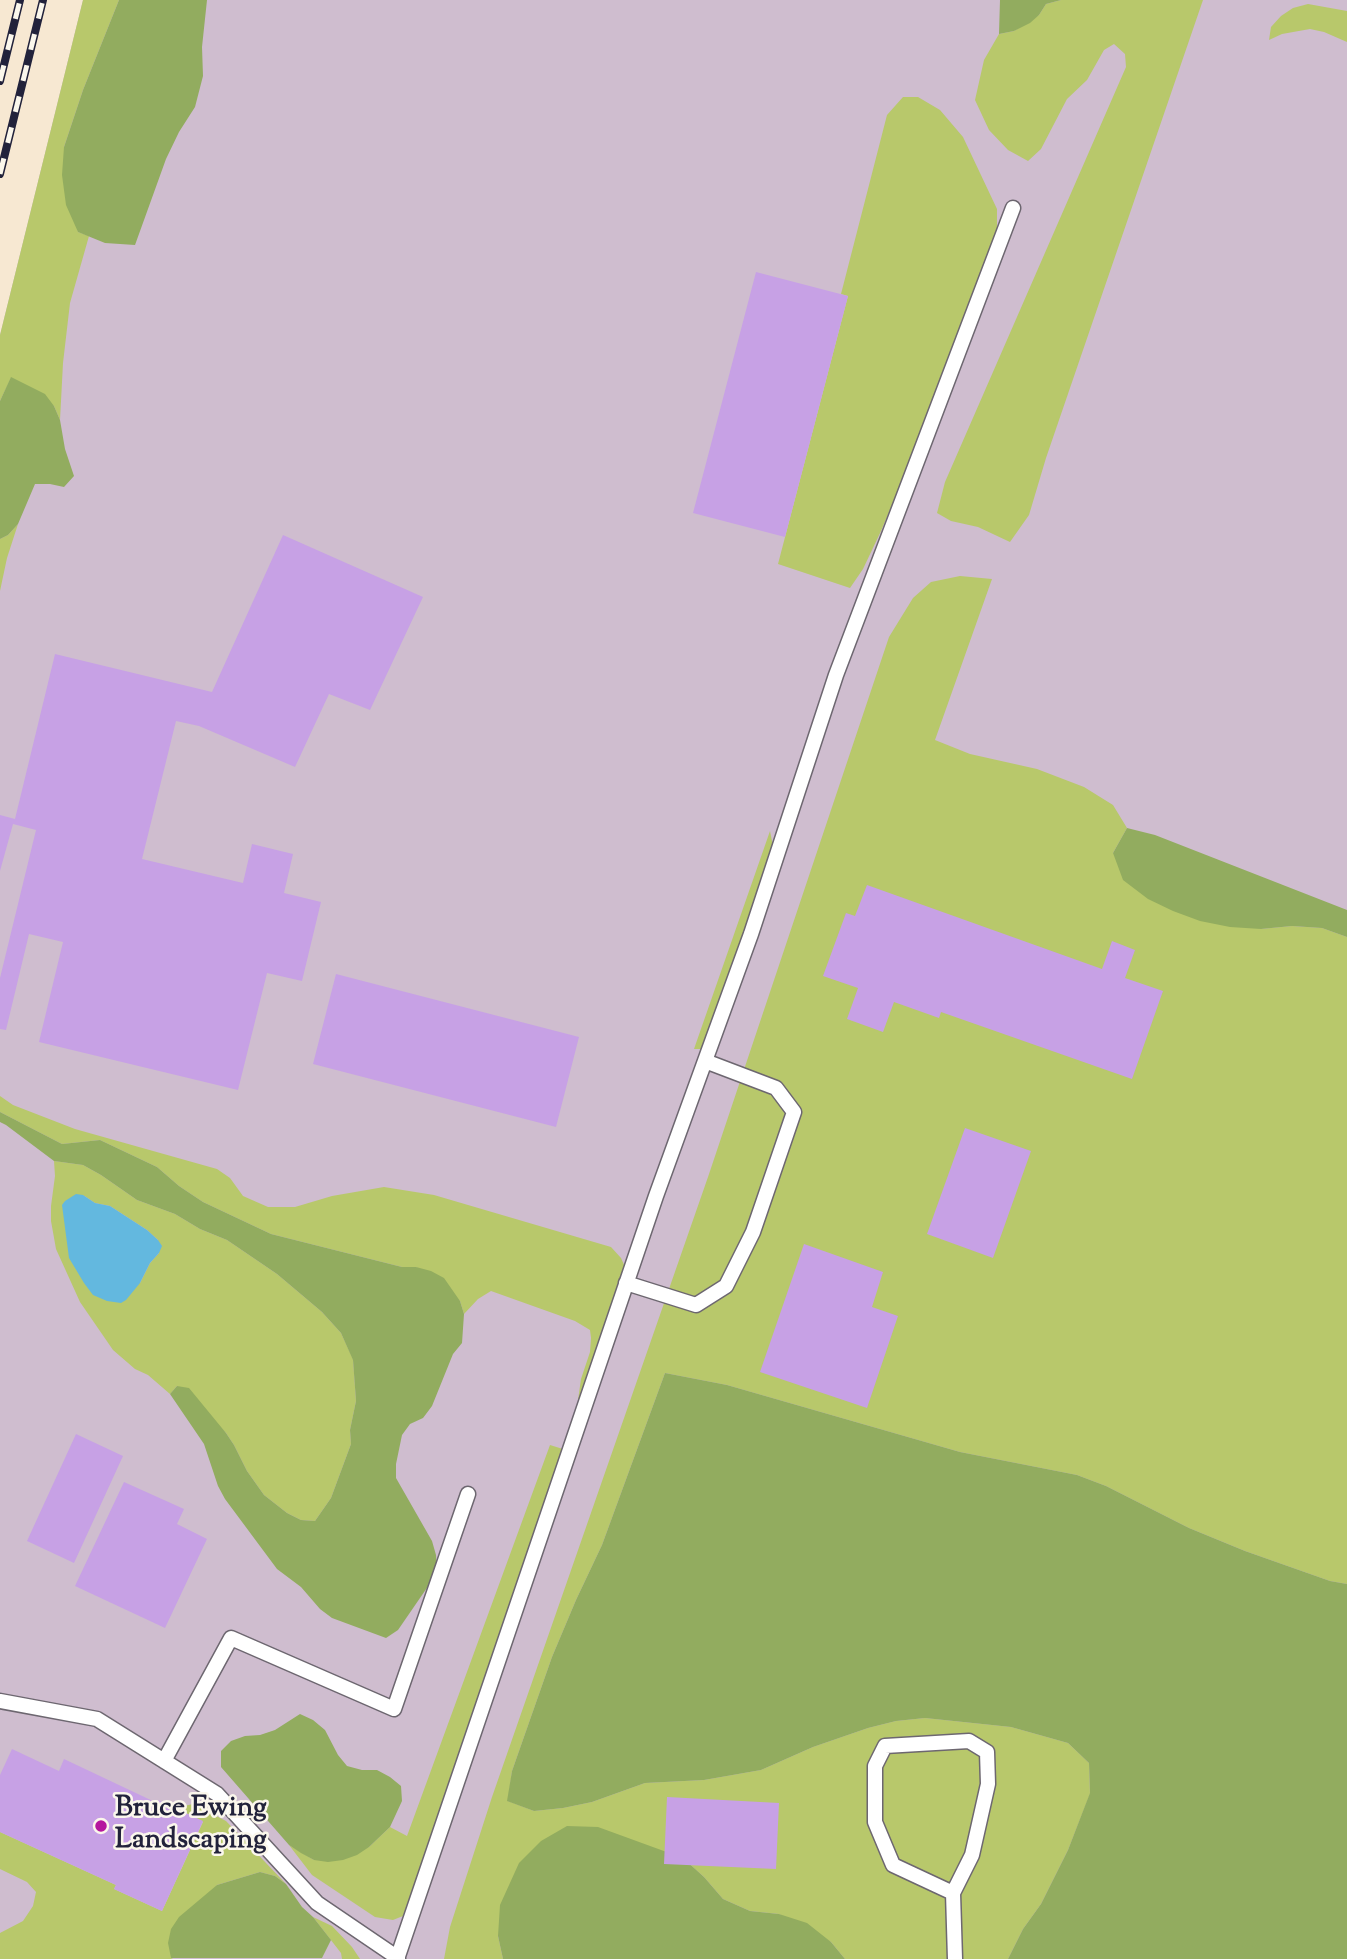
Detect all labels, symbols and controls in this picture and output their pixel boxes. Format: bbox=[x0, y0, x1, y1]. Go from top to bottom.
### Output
place label: Bruce Ewing Landscaping bbox=[115, 1793, 267, 1859]
marker: Bruce Ewing Landscaping bbox=[93, 1818, 109, 1834]

